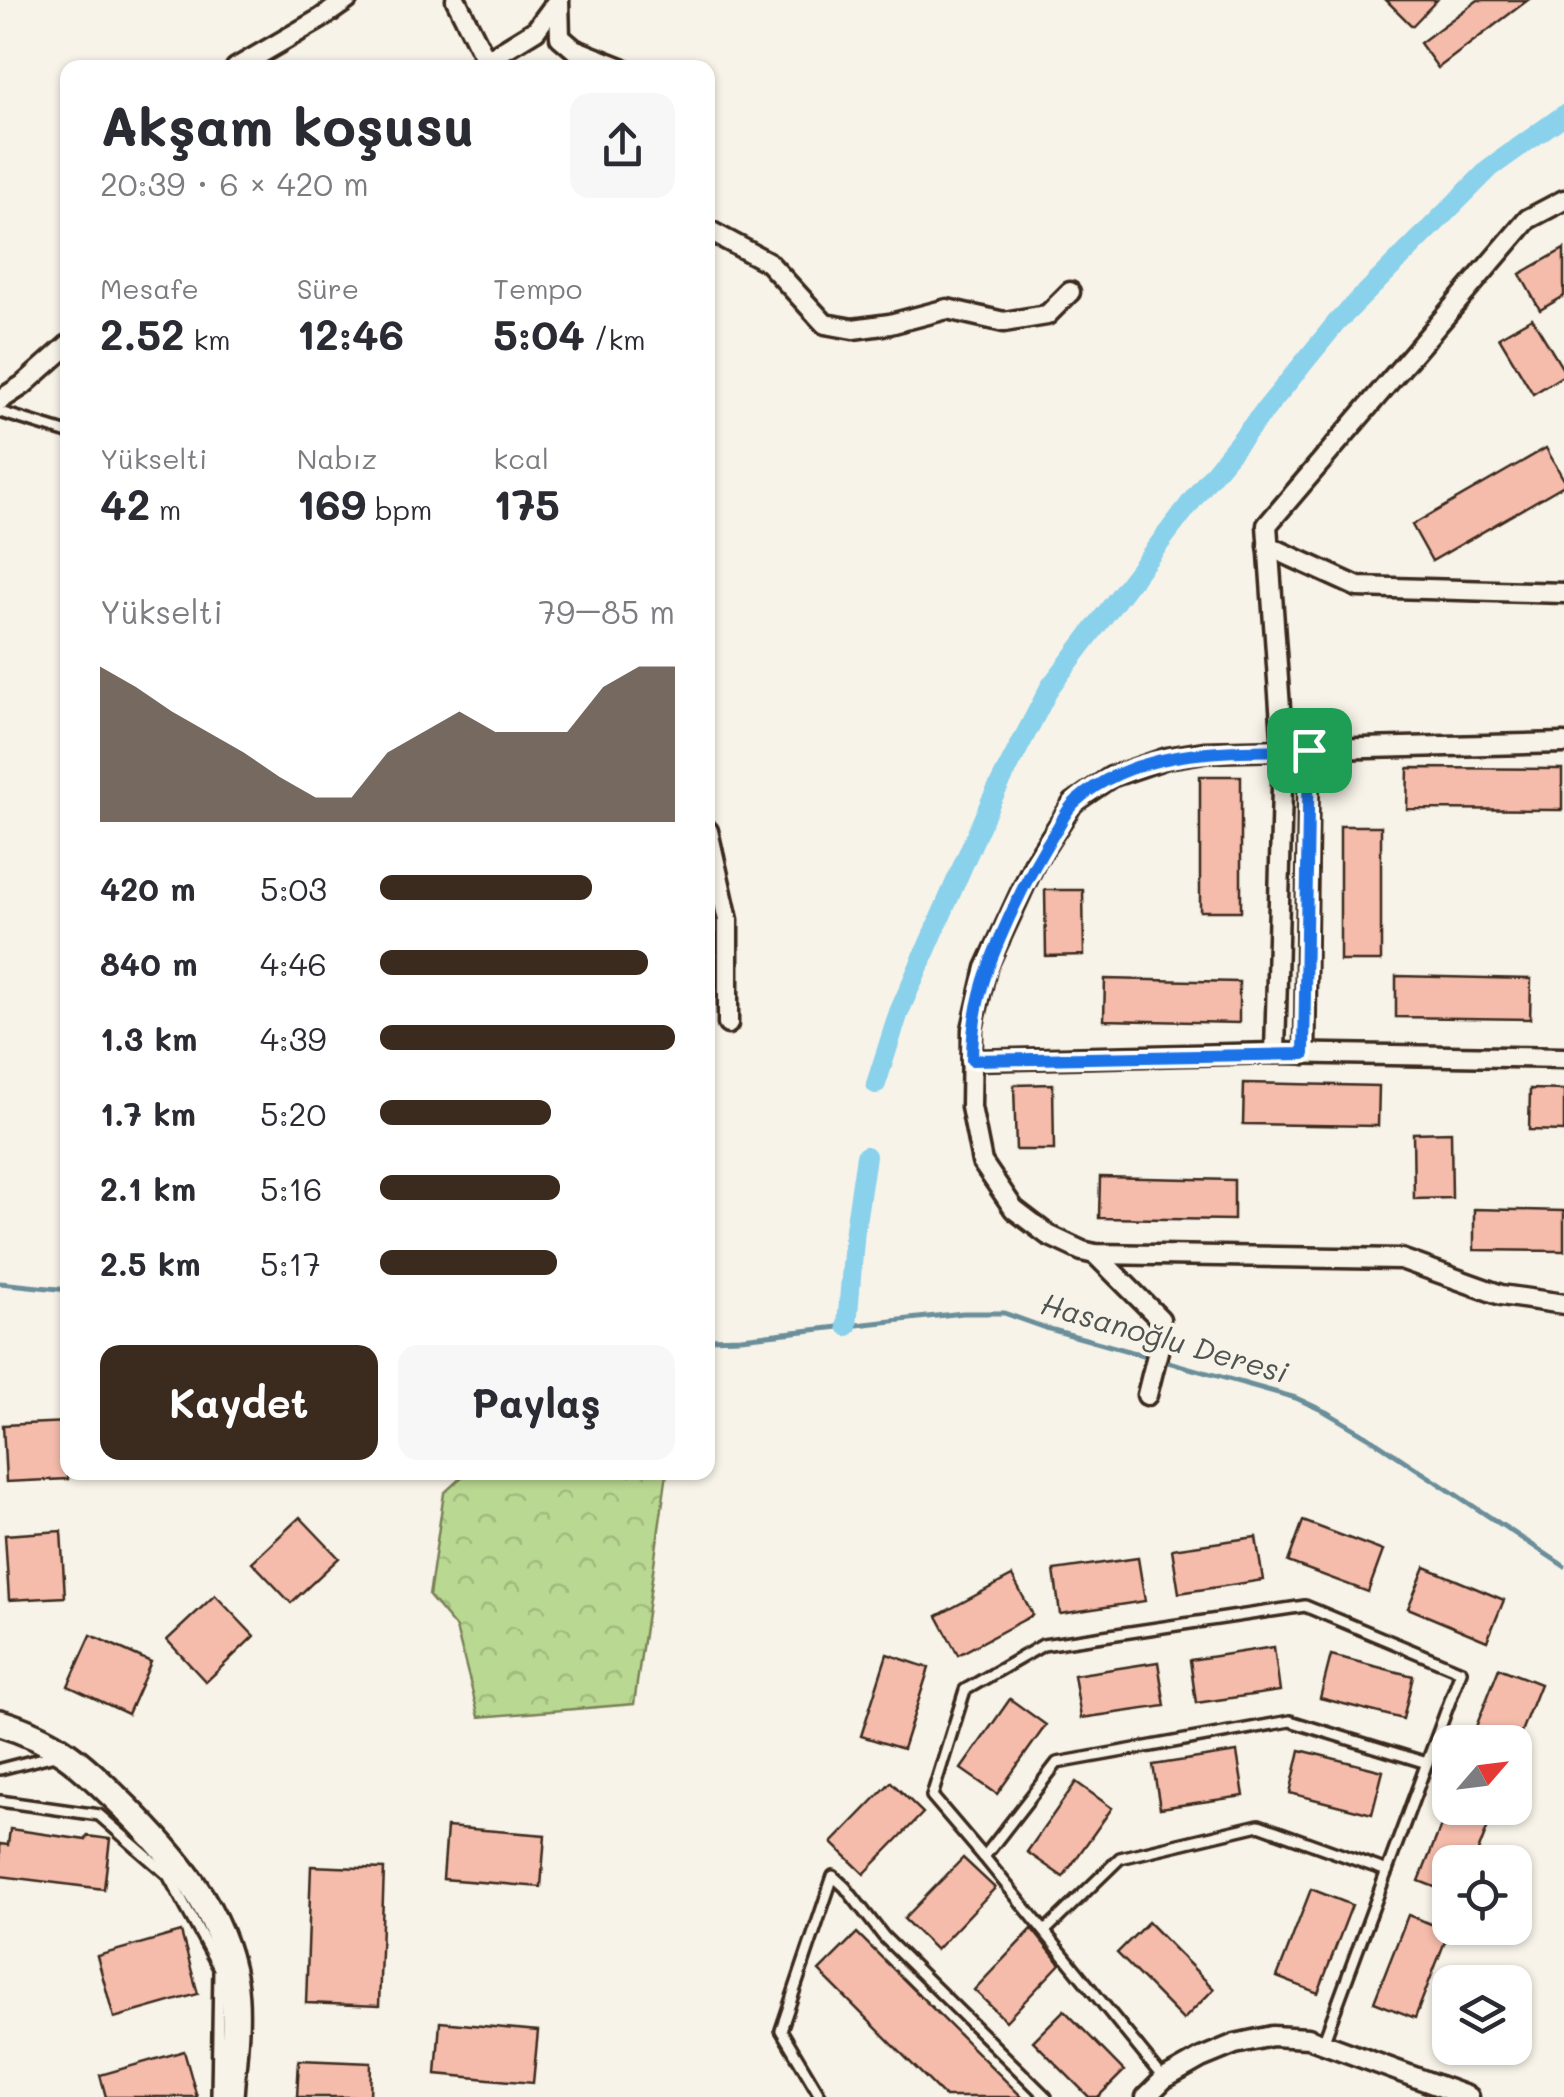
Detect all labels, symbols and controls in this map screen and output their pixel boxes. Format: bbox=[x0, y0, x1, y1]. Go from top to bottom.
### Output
text: Akşam koşusu bbox=[100, 88, 474, 160]
button: share bbox=[570, 93, 675, 198]
text: 20:39 · 6 × 420 m bbox=[100, 162, 369, 204]
text: Mesafe bbox=[100, 270, 199, 306]
text: Süre bbox=[297, 270, 359, 306]
text: Tempo bbox=[493, 270, 582, 306]
text: 2.52 bbox=[100, 306, 184, 361]
text: 12:46 bbox=[297, 306, 404, 361]
text: 5:04 bbox=[493, 306, 585, 361]
text: km bbox=[184, 321, 231, 357]
text: /km bbox=[585, 321, 646, 357]
text: Yükselti bbox=[100, 440, 207, 476]
text: Nabız bbox=[297, 440, 377, 476]
text: kcal bbox=[493, 440, 549, 476]
text: 42 bbox=[100, 476, 150, 531]
text: 169 bbox=[297, 476, 366, 531]
text: 175 bbox=[493, 476, 560, 531]
text: m bbox=[150, 491, 181, 527]
text: bpm bbox=[366, 491, 432, 527]
text: Yükselti bbox=[100, 590, 223, 632]
text: 79–85 m bbox=[538, 590, 675, 632]
pin bbox=[1267, 708, 1352, 793]
icon: arrive bbox=[1282, 723, 1337, 778]
text: 420 m bbox=[100, 867, 196, 909]
text: 5:03 bbox=[260, 867, 327, 909]
text: 840 m bbox=[100, 942, 198, 984]
text: 4:46 bbox=[260, 942, 327, 984]
text: 1.3 km bbox=[100, 1017, 197, 1059]
text: 4:39 bbox=[260, 1017, 326, 1059]
text: 1.7 km bbox=[100, 1092, 196, 1134]
text: 5:20 bbox=[260, 1092, 326, 1134]
text: 2.1 km bbox=[100, 1167, 196, 1209]
text: 5:16 bbox=[260, 1167, 322, 1209]
text: 2.5 km bbox=[100, 1242, 201, 1284]
text: 5:17 bbox=[260, 1242, 321, 1284]
water label: Hasanoğlu Deresi bbox=[1037, 1283, 1294, 1392]
button: Kaydet bbox=[100, 1345, 378, 1460]
button: Paylaş bbox=[398, 1345, 675, 1460]
north arrow bbox=[1432, 1725, 1532, 1825]
map controls bbox=[1432, 1725, 1532, 2065]
button: locate bbox=[1432, 1845, 1532, 1945]
button: layers bbox=[1432, 1965, 1532, 2065]

